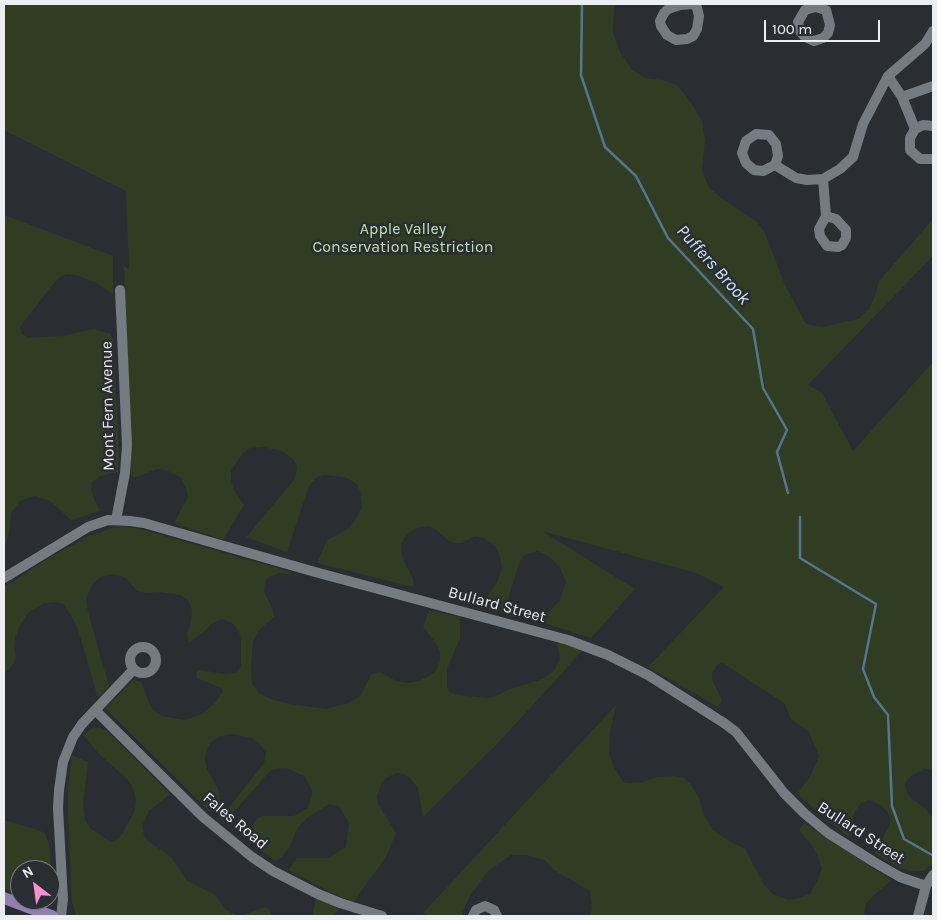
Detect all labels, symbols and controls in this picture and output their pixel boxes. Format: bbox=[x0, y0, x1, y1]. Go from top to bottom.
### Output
scale bar bbox=[767, 10, 883, 42]
text: 100 m bbox=[772, 20, 812, 38]
park label: Apple Valley Conservation Restriction bbox=[313, 219, 493, 257]
water label: Puffers Brook bbox=[672, 221, 754, 309]
street label: Mont Fern Avenue bbox=[97, 341, 119, 471]
street label: Bullard Street bbox=[446, 583, 548, 627]
street label: Fales Road bbox=[199, 788, 271, 854]
street label: Bullard Street bbox=[814, 798, 908, 868]
north arrow bbox=[10, 860, 60, 910]
text: N bbox=[19, 863, 36, 882]

